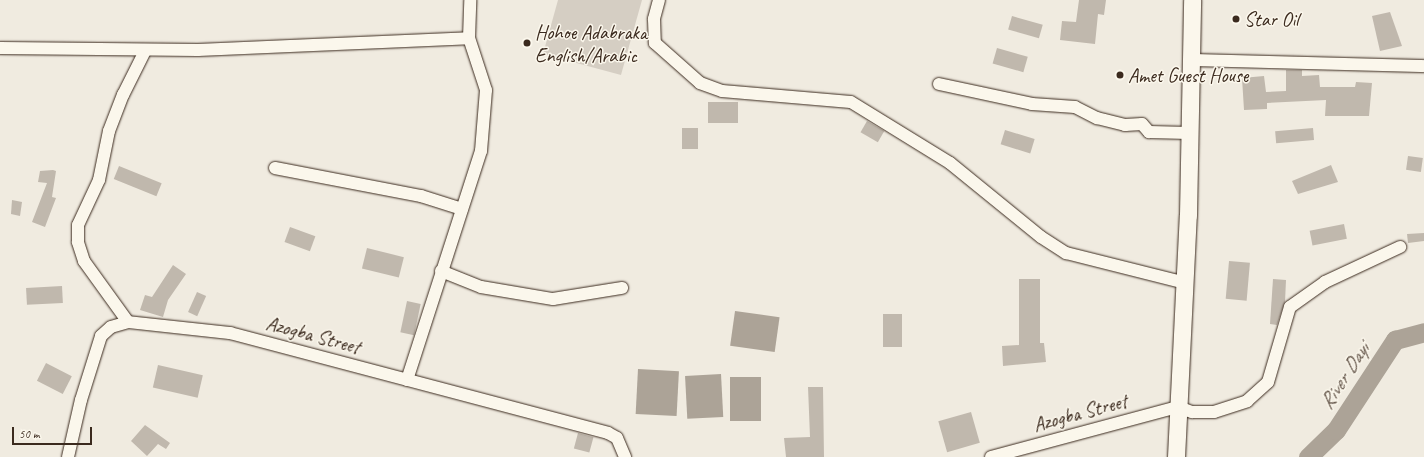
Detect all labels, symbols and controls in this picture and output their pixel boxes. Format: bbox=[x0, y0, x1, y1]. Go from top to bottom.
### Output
place label: Star Oil bbox=[1244, 7, 1299, 31]
marker: Star Oil bbox=[1231, 14, 1241, 24]
place label: Hohoe Adabraka English/Arabic bbox=[535, 20, 647, 67]
marker: Hohoe Adabraka English/Arabic bbox=[522, 38, 532, 48]
place label: Amet Guest House bbox=[1128, 63, 1248, 87]
marker: Amet Guest House bbox=[1115, 70, 1125, 80]
street label: Azogba Street bbox=[264, 311, 362, 359]
water label: River Dayi bbox=[1313, 338, 1375, 414]
street label: Azogba Street bbox=[1031, 389, 1129, 437]
scale bar bbox=[14, 419, 94, 445]
text: 50 m bbox=[19, 426, 39, 442]

